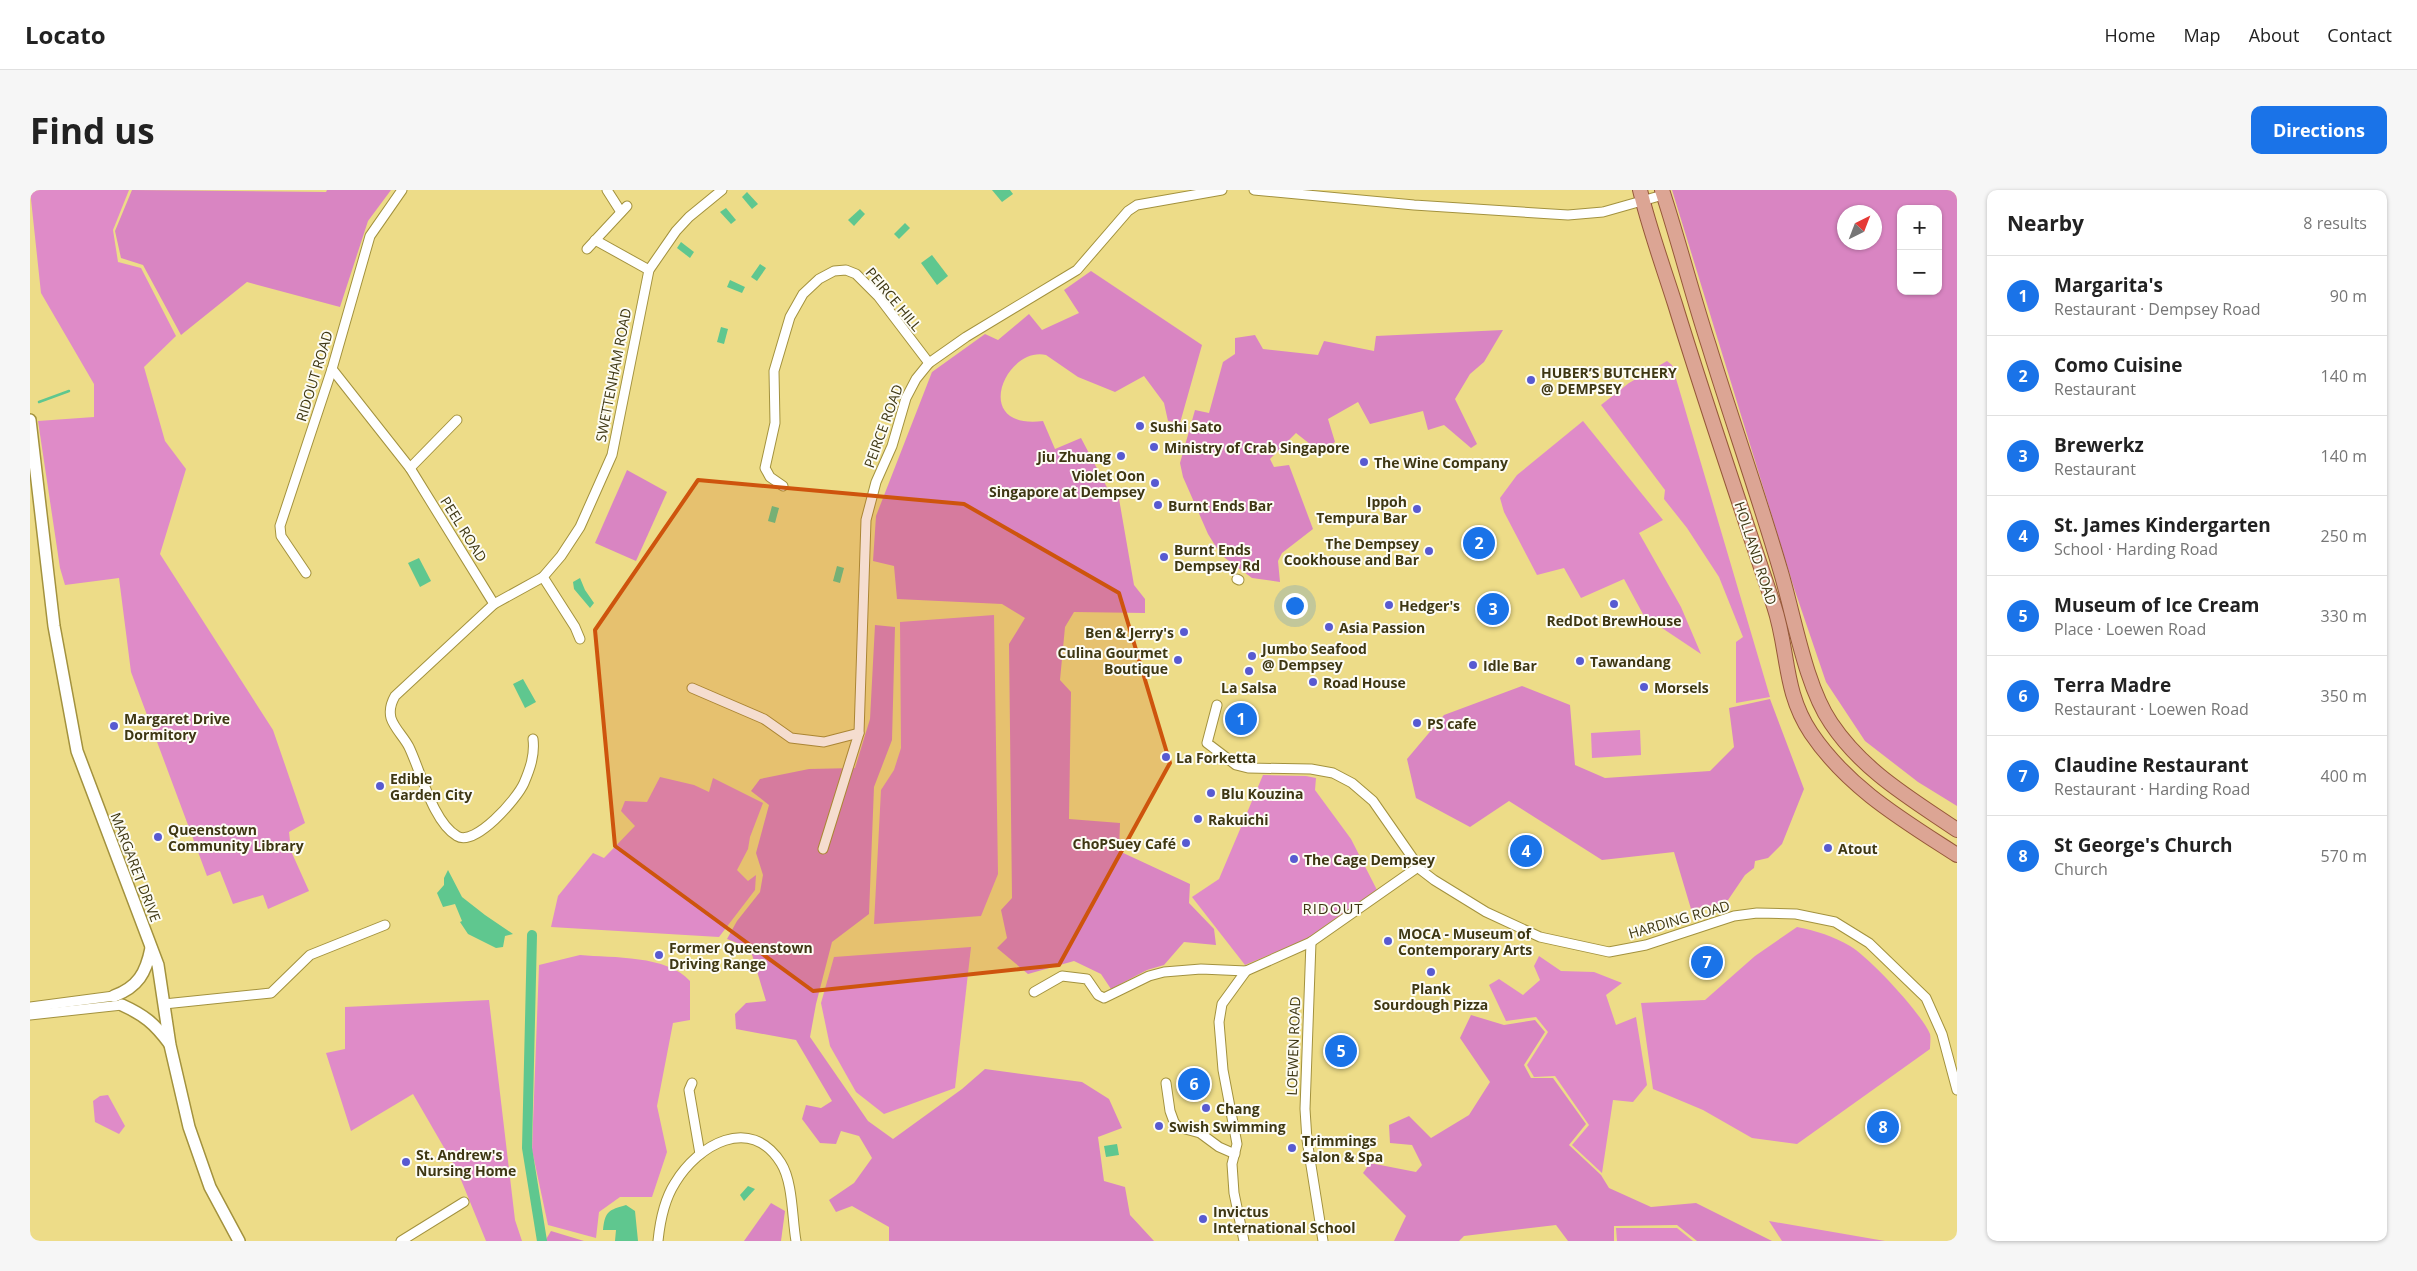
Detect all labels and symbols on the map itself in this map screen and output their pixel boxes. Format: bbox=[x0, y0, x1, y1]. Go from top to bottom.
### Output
north arrow bbox=[1837, 205, 1882, 250]
street label: PEIRCE HILL bbox=[862, 263, 926, 335]
street label: SWETTENHAM ROAD bbox=[591, 306, 635, 444]
street label: RIDOUT ROAD bbox=[291, 328, 337, 424]
place label: HUBER’S BUTCHERY @ DEMPSEY bbox=[1541, 363, 1677, 398]
marker: HUBER’S BUTCHERY @ DEMPSEY bbox=[1525, 374, 1537, 386]
street label: PEIRCE ROAD bbox=[859, 382, 907, 470]
place label: Sushi Sato bbox=[1150, 417, 1222, 436]
marker: Sushi Sato bbox=[1134, 420, 1146, 432]
place label: Ministry of Crab Singapore bbox=[1164, 438, 1350, 457]
marker: Ministry of Crab Singapore bbox=[1148, 441, 1160, 453]
place label: Jiu Zhuang bbox=[1035, 447, 1111, 466]
marker: Jiu Zhuang bbox=[1115, 450, 1127, 462]
place label: The Wine Company bbox=[1374, 453, 1508, 472]
marker: The Wine Company bbox=[1358, 456, 1370, 468]
place label: Violet Oon Singapore at Dempsey bbox=[989, 466, 1145, 501]
marker: Violet Oon Singapore at Dempsey bbox=[1149, 477, 1161, 489]
place label: Ippoh Tempura Bar bbox=[1316, 492, 1408, 527]
street label: PEEL ROAD bbox=[436, 493, 492, 565]
place label: Burnt Ends Bar bbox=[1168, 496, 1273, 515]
marker: Burnt Ends Bar bbox=[1152, 499, 1164, 511]
street label: HOLLAND ROAD bbox=[1730, 499, 1782, 607]
marker: Ippoh Tempura Bar bbox=[1411, 503, 1423, 515]
pin: 2 bbox=[1463, 524, 1495, 562]
place label: The Dempsey Cookhouse and Bar bbox=[1284, 534, 1420, 569]
place label: Burnt Ends Dempsey Rd bbox=[1174, 540, 1260, 575]
marker: The Dempsey Cookhouse and Bar bbox=[1423, 545, 1435, 557]
marker: Burnt Ends Dempsey Rd bbox=[1158, 551, 1170, 563]
pin: 3 bbox=[1477, 590, 1509, 628]
your location bbox=[1282, 593, 1308, 619]
place label: Hedger's bbox=[1399, 596, 1460, 615]
marker: RedDot BrewHouse bbox=[1608, 598, 1620, 610]
marker: Hedger's bbox=[1383, 599, 1395, 611]
place label: RedDot BrewHouse bbox=[1547, 611, 1681, 630]
place label: Asia Passion bbox=[1339, 618, 1425, 637]
marker: Asia Passion bbox=[1323, 621, 1335, 633]
place label: Ben & Jerry's bbox=[1085, 623, 1174, 642]
marker: Ben & Jerry's bbox=[1178, 626, 1190, 638]
place label: Jumbo Seafood @ Dempsey bbox=[1260, 639, 1367, 674]
place label: Culina Gourmet Boutique bbox=[1058, 643, 1168, 678]
marker: Jumbo Seafood @ Dempsey bbox=[1246, 650, 1258, 662]
place label: Tawandang bbox=[1590, 652, 1671, 671]
marker: Culina Gourmet Boutique bbox=[1172, 654, 1184, 666]
marker: Tawandang bbox=[1574, 655, 1586, 667]
place label: Idle Bar bbox=[1483, 656, 1538, 675]
marker: Idle Bar bbox=[1467, 659, 1479, 671]
marker: La Salsa bbox=[1243, 665, 1255, 677]
place label: Road House bbox=[1323, 673, 1406, 692]
marker: Road House bbox=[1307, 676, 1319, 688]
place label: La Salsa bbox=[1221, 678, 1277, 697]
place label: Morsels bbox=[1654, 678, 1709, 697]
marker: Morsels bbox=[1638, 681, 1650, 693]
pin: 1 bbox=[1225, 700, 1257, 738]
place label: Margaret Drive Dormitory bbox=[124, 709, 230, 744]
place label: PS cafe bbox=[1427, 714, 1477, 733]
marker: PS cafe bbox=[1411, 717, 1423, 729]
marker: Margaret Drive Dormitory bbox=[108, 720, 120, 732]
place label: La Forketta bbox=[1176, 748, 1256, 767]
marker: La Forketta bbox=[1160, 751, 1172, 763]
place label: Edible Garden City bbox=[390, 769, 472, 804]
marker: Edible Garden City bbox=[374, 780, 386, 792]
place label: Blu Kouzina bbox=[1221, 784, 1303, 803]
marker: Blu Kouzina bbox=[1205, 787, 1217, 799]
street label: MARGARET DRIVE bbox=[106, 810, 166, 924]
place label: Rakuichi bbox=[1208, 810, 1269, 829]
marker: Rakuichi bbox=[1192, 813, 1204, 825]
place label: Queenstown Community Library bbox=[168, 820, 304, 855]
marker: Queenstown Community Library bbox=[152, 831, 164, 843]
pin: 4 bbox=[1510, 832, 1542, 870]
place label: ChoPSuey Café bbox=[1073, 834, 1176, 853]
marker: ChoPSuey Café bbox=[1180, 837, 1192, 849]
place label: Atout bbox=[1838, 839, 1878, 858]
marker: Atout bbox=[1822, 842, 1834, 854]
place label: The Cage Dempsey bbox=[1304, 850, 1435, 869]
marker: The Cage Dempsey bbox=[1288, 853, 1300, 865]
street label: HARDING ROAD bbox=[1626, 895, 1732, 943]
district label: RIDOUT bbox=[1302, 898, 1364, 918]
place label: MOCA - Museum of Contemporary Arts bbox=[1398, 924, 1533, 959]
marker: MOCA - Museum of Contemporary Arts bbox=[1382, 935, 1394, 947]
place label: Former Queenstown Driving Range bbox=[669, 938, 813, 973]
pin: 7 bbox=[1691, 943, 1723, 981]
marker: Former Queenstown Driving Range bbox=[653, 949, 665, 961]
marker: Plank Sourdough Pizza bbox=[1425, 966, 1437, 978]
place label: Plank Sourdough Pizza bbox=[1374, 979, 1488, 1014]
street label: LOEWEN ROAD bbox=[1282, 996, 1304, 1096]
pin: 5 bbox=[1325, 1032, 1357, 1070]
pin: 6 bbox=[1178, 1065, 1210, 1103]
place label: Chang bbox=[1216, 1099, 1260, 1118]
marker: Chang bbox=[1200, 1102, 1212, 1114]
pin: 8 bbox=[1867, 1108, 1899, 1146]
place label: Swish Swimming bbox=[1169, 1117, 1286, 1136]
marker: Swish Swimming bbox=[1153, 1120, 1165, 1132]
place label: Trimmings Salon & Spa bbox=[1302, 1131, 1383, 1166]
marker: Trimmings Salon & Spa bbox=[1286, 1142, 1298, 1154]
place label: St. Andrew's Nursing Home bbox=[416, 1145, 516, 1180]
marker: St. Andrew's Nursing Home bbox=[400, 1156, 412, 1168]
place label: Invictus International School bbox=[1213, 1202, 1356, 1237]
marker: Invictus International School bbox=[1197, 1213, 1209, 1225]

